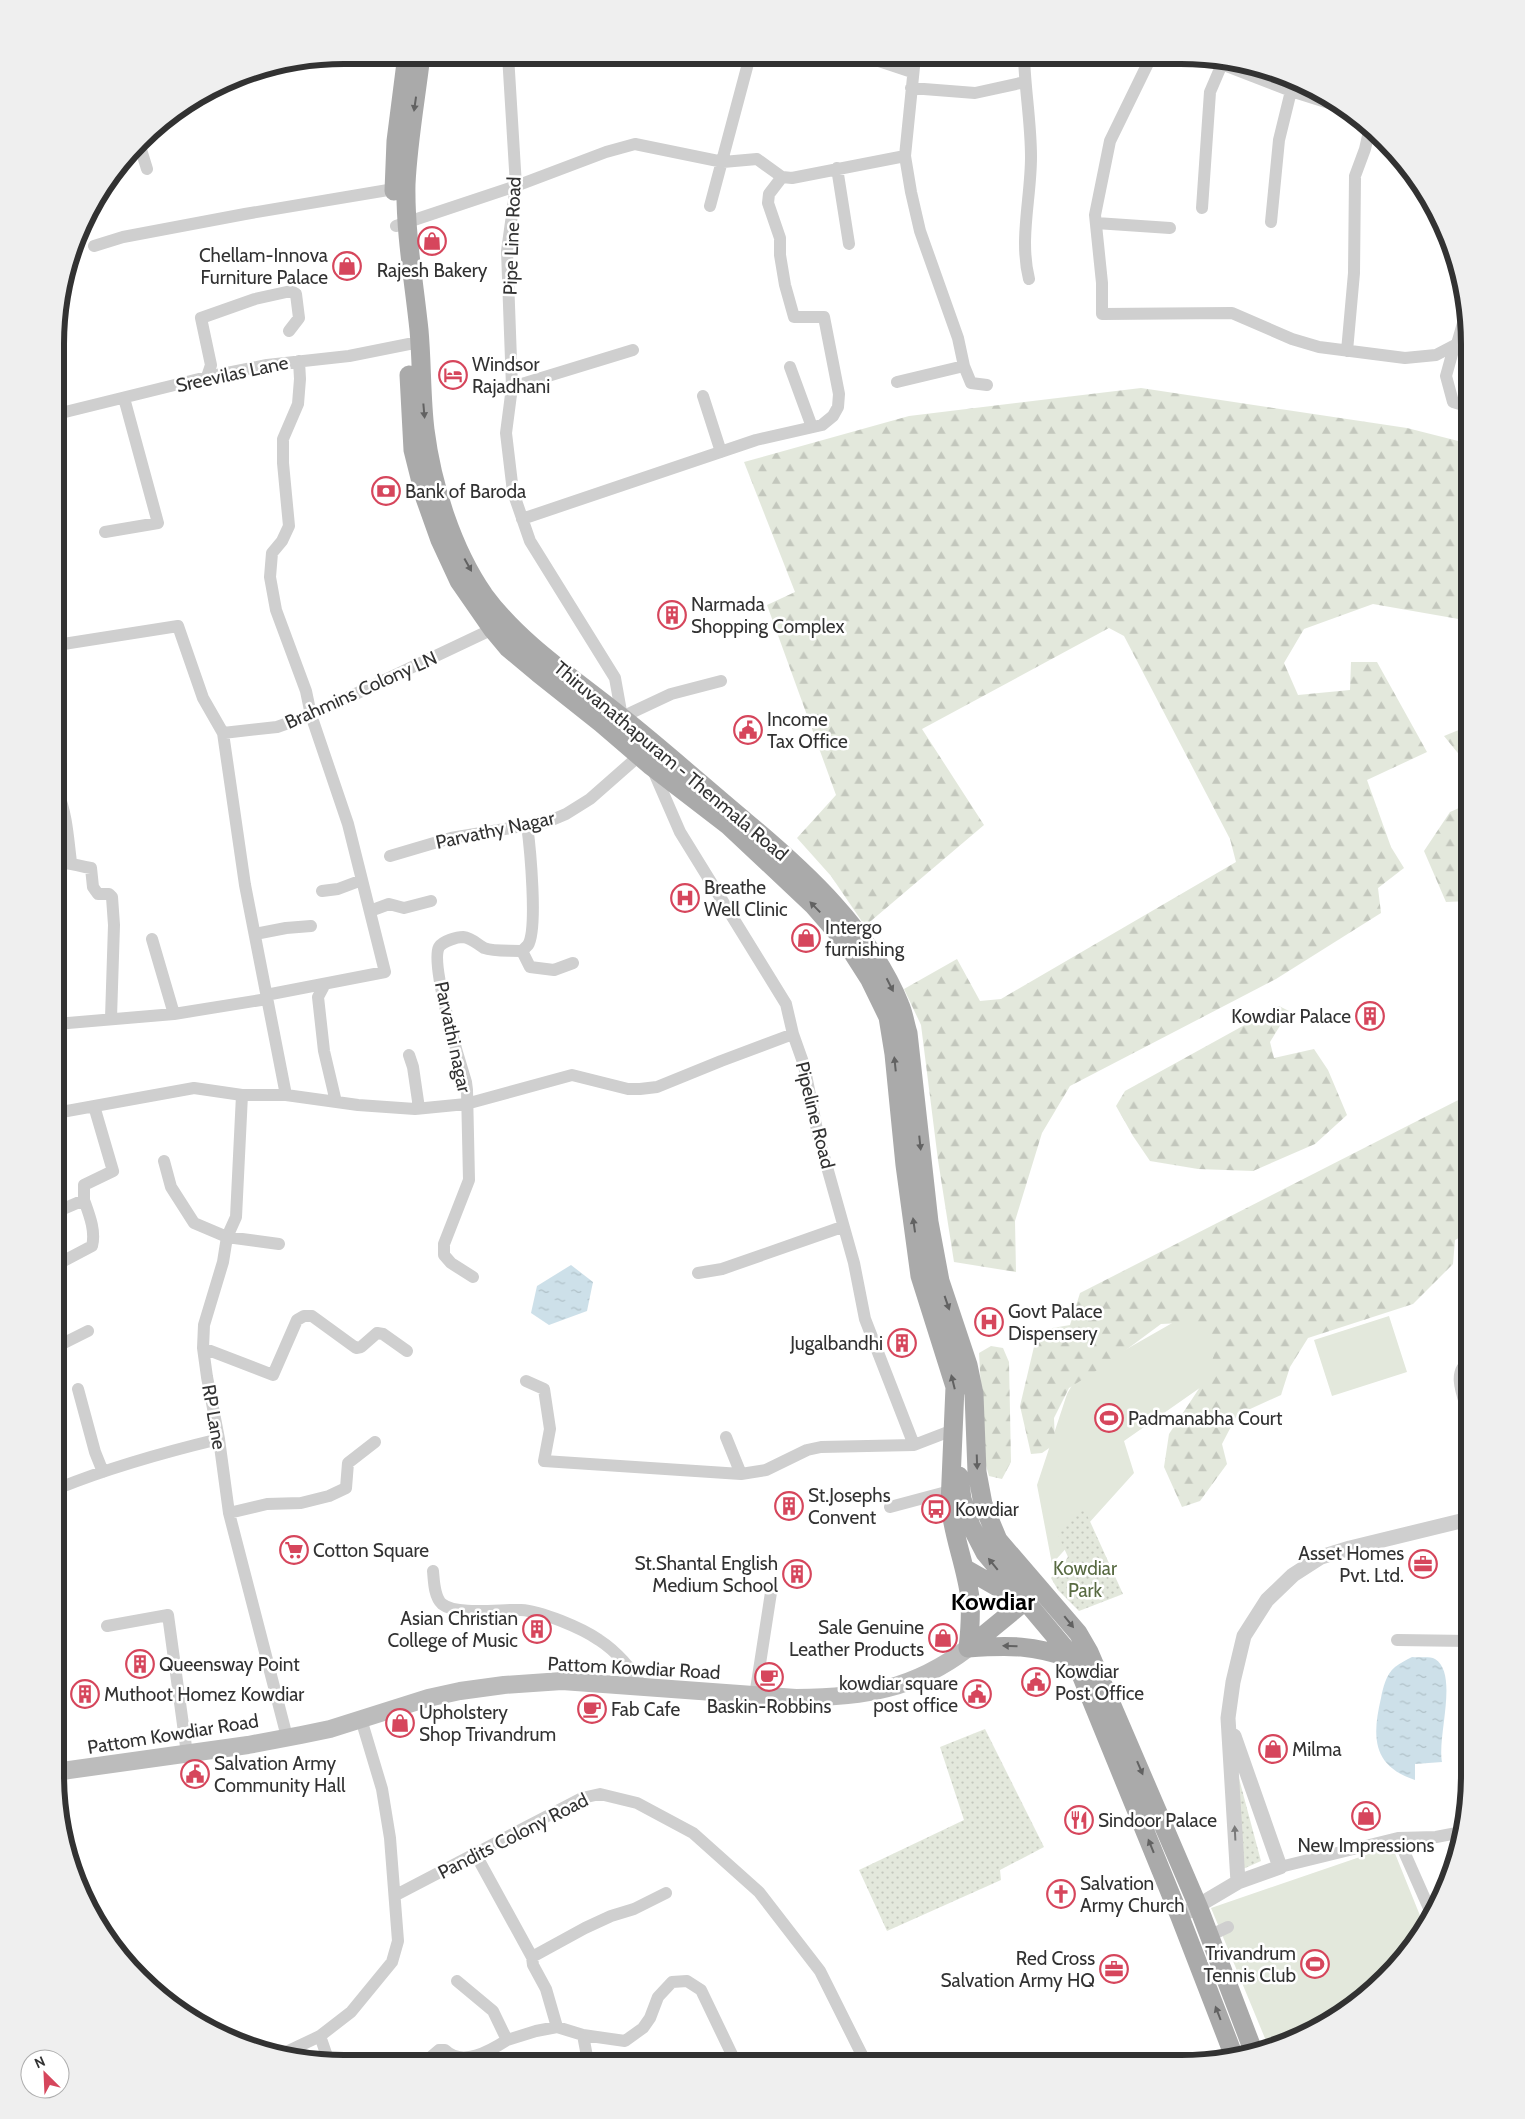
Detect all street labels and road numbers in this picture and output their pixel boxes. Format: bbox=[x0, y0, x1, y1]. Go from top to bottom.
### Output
street label: Pipe Line Road bbox=[498, 176, 526, 296]
street label: Sreevilas Lane bbox=[174, 351, 291, 397]
street label: Brahmins Colony LN bbox=[281, 646, 441, 734]
street label: Thiruvanathapuram - Thenmala Road bbox=[549, 656, 793, 866]
street label: Parvathy Nagar bbox=[433, 806, 557, 854]
street label: Parvathi nagar bbox=[430, 979, 476, 1095]
street label: Pipeline Road bbox=[791, 1059, 839, 1171]
street label: RP Lane bbox=[197, 1383, 231, 1452]
street label: Pattom Kowdiar Road bbox=[547, 1652, 721, 1684]
street label: Pattom Kowdiar Road bbox=[86, 1709, 260, 1759]
street label: Pandits Colony Road bbox=[434, 1788, 592, 1884]

